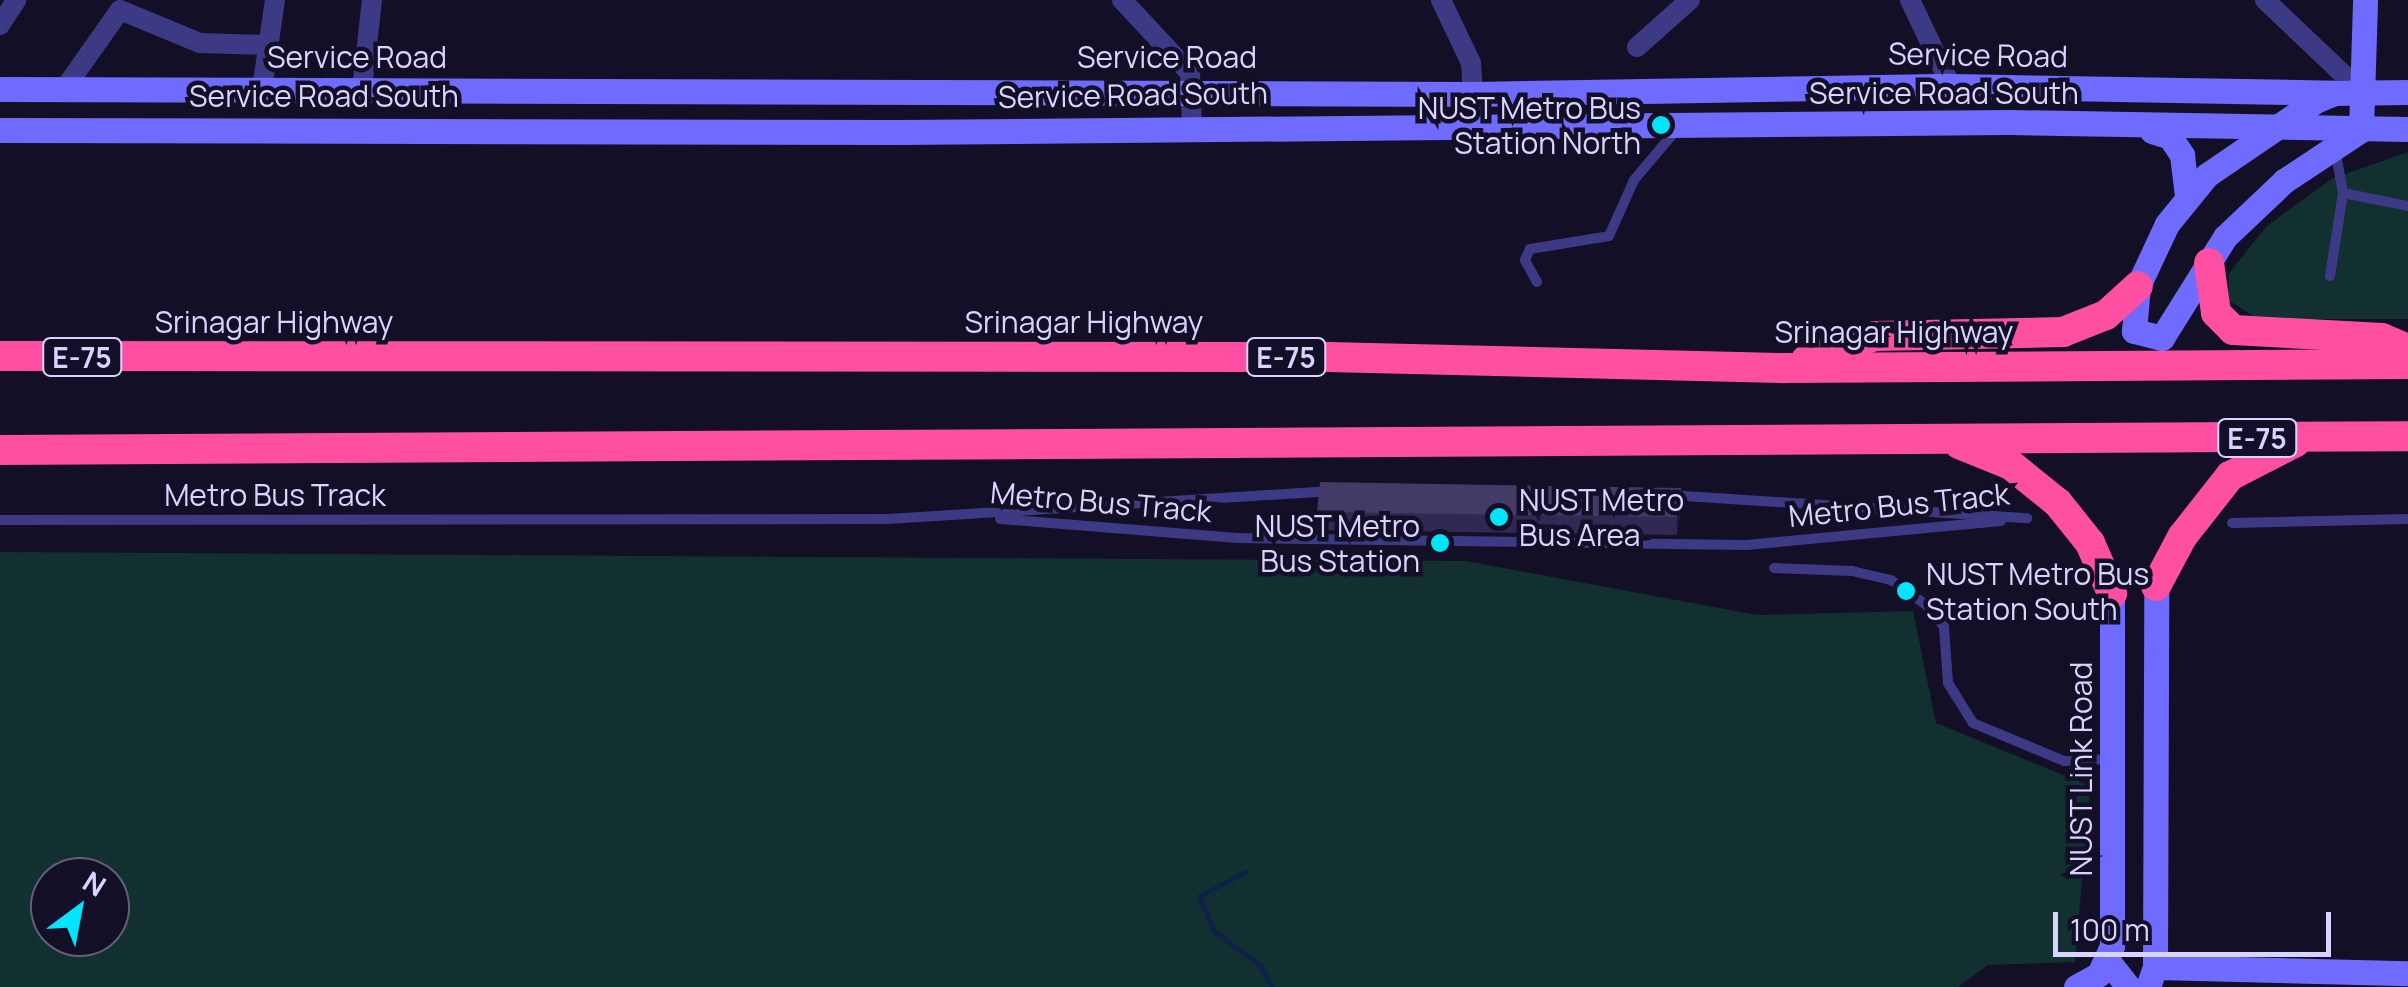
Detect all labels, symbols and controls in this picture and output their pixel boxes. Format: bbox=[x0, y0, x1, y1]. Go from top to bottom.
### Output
street label: Service Road bbox=[1888, 35, 2068, 75]
street label: Service Road bbox=[267, 39, 447, 75]
street label: Service Road bbox=[1077, 39, 1257, 75]
street label: Service Road South bbox=[998, 75, 1268, 115]
street label: Service Road South bbox=[1809, 75, 2079, 111]
street label: Service Road South bbox=[189, 78, 459, 114]
place label: NUST Metro Bus Station North bbox=[1417, 90, 1641, 160]
marker: NUST Metro Bus Station North bbox=[1650, 114, 1672, 136]
street label: Srinagar Highway bbox=[155, 304, 393, 340]
street label: Srinagar Highway bbox=[965, 304, 1203, 340]
street label: Srinagar Highway bbox=[1775, 314, 2013, 350]
road number: E-75 bbox=[42, 334, 122, 380]
road number: E-75 bbox=[1246, 334, 1326, 380]
road number: E-75 bbox=[2217, 415, 2297, 461]
street label: Metro Bus Track bbox=[989, 474, 1213, 530]
street label: Metro Bus Track bbox=[1787, 476, 2011, 534]
street label: Metro Bus Track bbox=[164, 477, 386, 513]
place label: NUST Metro Bus Area bbox=[1519, 482, 1685, 552]
marker: NUST Metro Bus Area bbox=[1488, 506, 1510, 528]
place label: NUST Metro Bus Station bbox=[1254, 508, 1420, 578]
marker: NUST Metro Bus Station bbox=[1429, 532, 1451, 554]
place label: NUST Metro Bus Station South bbox=[1926, 556, 2150, 626]
marker: NUST Metro Bus Station South bbox=[1895, 580, 1917, 602]
street label: NUST Link Road bbox=[2063, 661, 2099, 877]
north arrow bbox=[30, 857, 130, 957]
text: N bbox=[76, 862, 113, 905]
scale bar bbox=[2058, 892, 2336, 954]
text: 100 m bbox=[2070, 909, 2150, 950]

